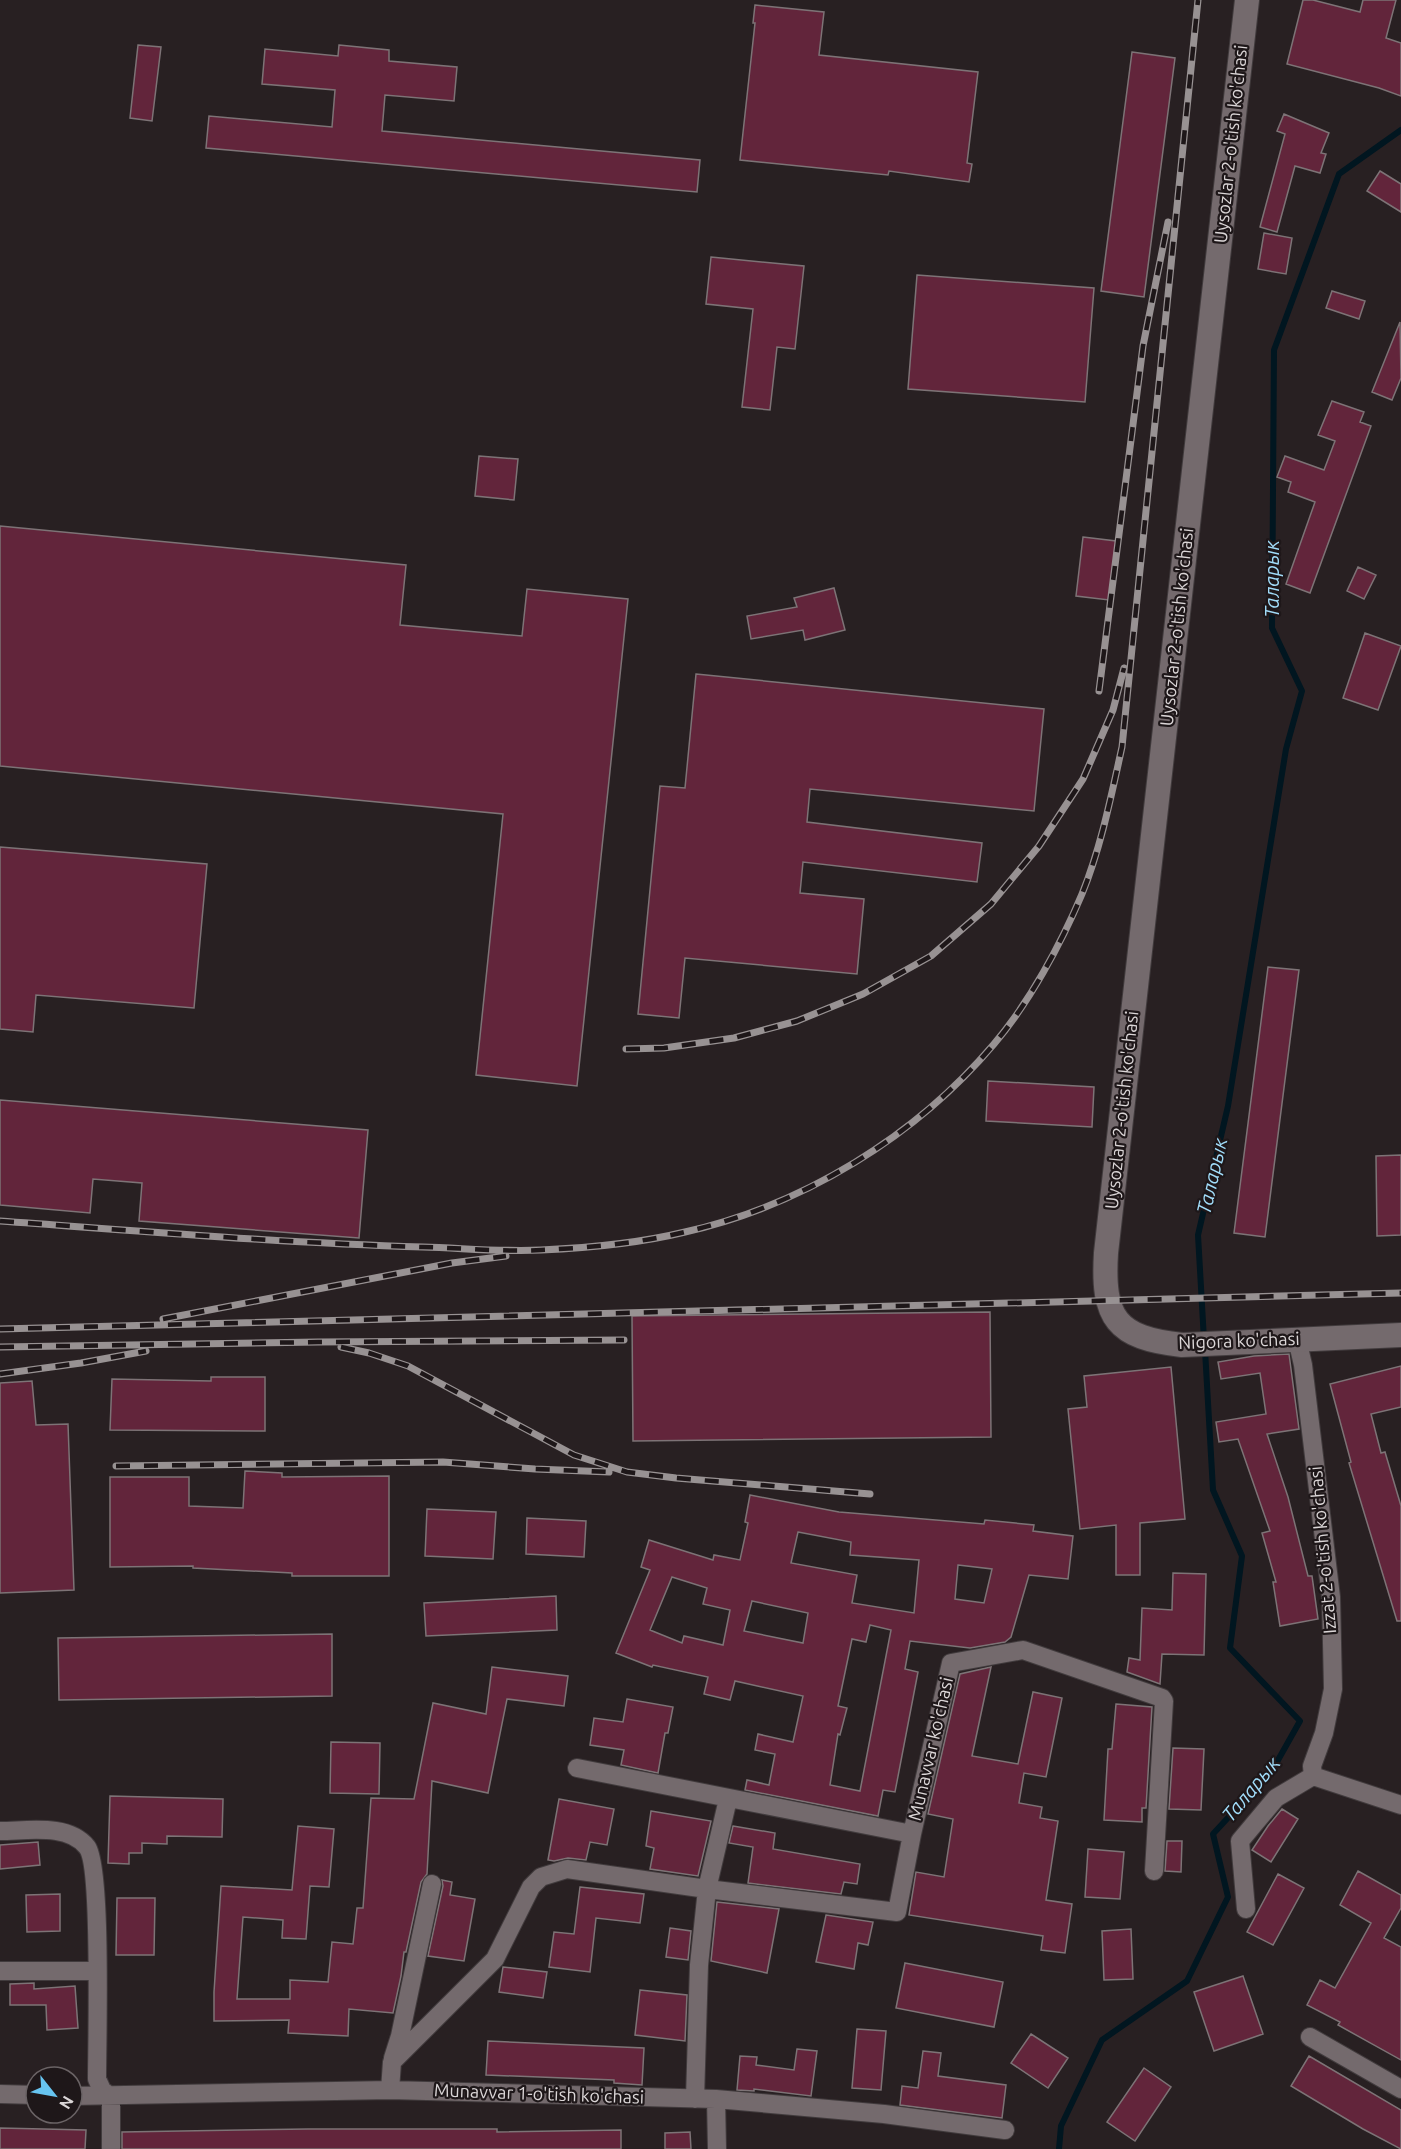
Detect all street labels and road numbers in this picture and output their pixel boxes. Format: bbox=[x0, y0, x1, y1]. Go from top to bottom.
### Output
street label: Uysozlar 2-o'tish ko'chasi bbox=[1210, 44, 1250, 244]
street label: Uysozlar 2-o'tish ko'chasi bbox=[1156, 527, 1196, 727]
street label: Uysozlar 2-o'tish ko'chasi bbox=[1101, 1010, 1141, 1210]
street label: Nigora ko'chasi bbox=[1178, 1328, 1300, 1352]
street label: Izzat 2-o'tish ko'chasi bbox=[1305, 1465, 1339, 1635]
street label: Munavvar ko'chasi bbox=[904, 1675, 956, 1823]
street label: Munavvar 1-o'tish ko'chasi bbox=[434, 2079, 644, 2107]

